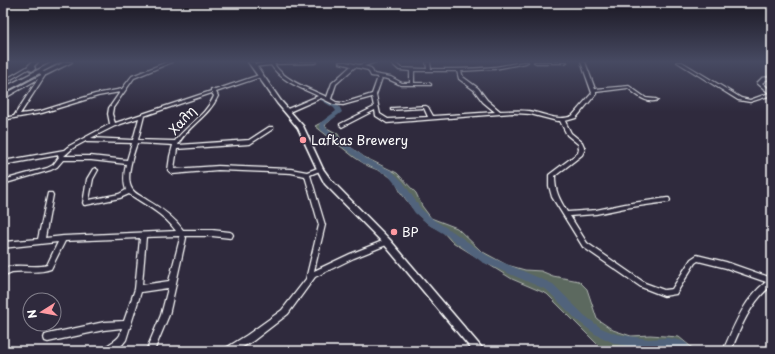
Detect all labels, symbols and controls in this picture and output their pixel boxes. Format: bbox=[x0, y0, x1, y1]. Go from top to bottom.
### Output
street label: Χαλη bbox=[164, 101, 200, 138]
place label: Lafkas Brewery bbox=[311, 130, 408, 149]
marker: Lafkas Brewery bbox=[298, 135, 308, 145]
place label: BP bbox=[402, 222, 419, 241]
marker: BP bbox=[389, 227, 399, 237]
north arrow bbox=[22, 292, 62, 332]
text: N bbox=[22, 308, 41, 320]

